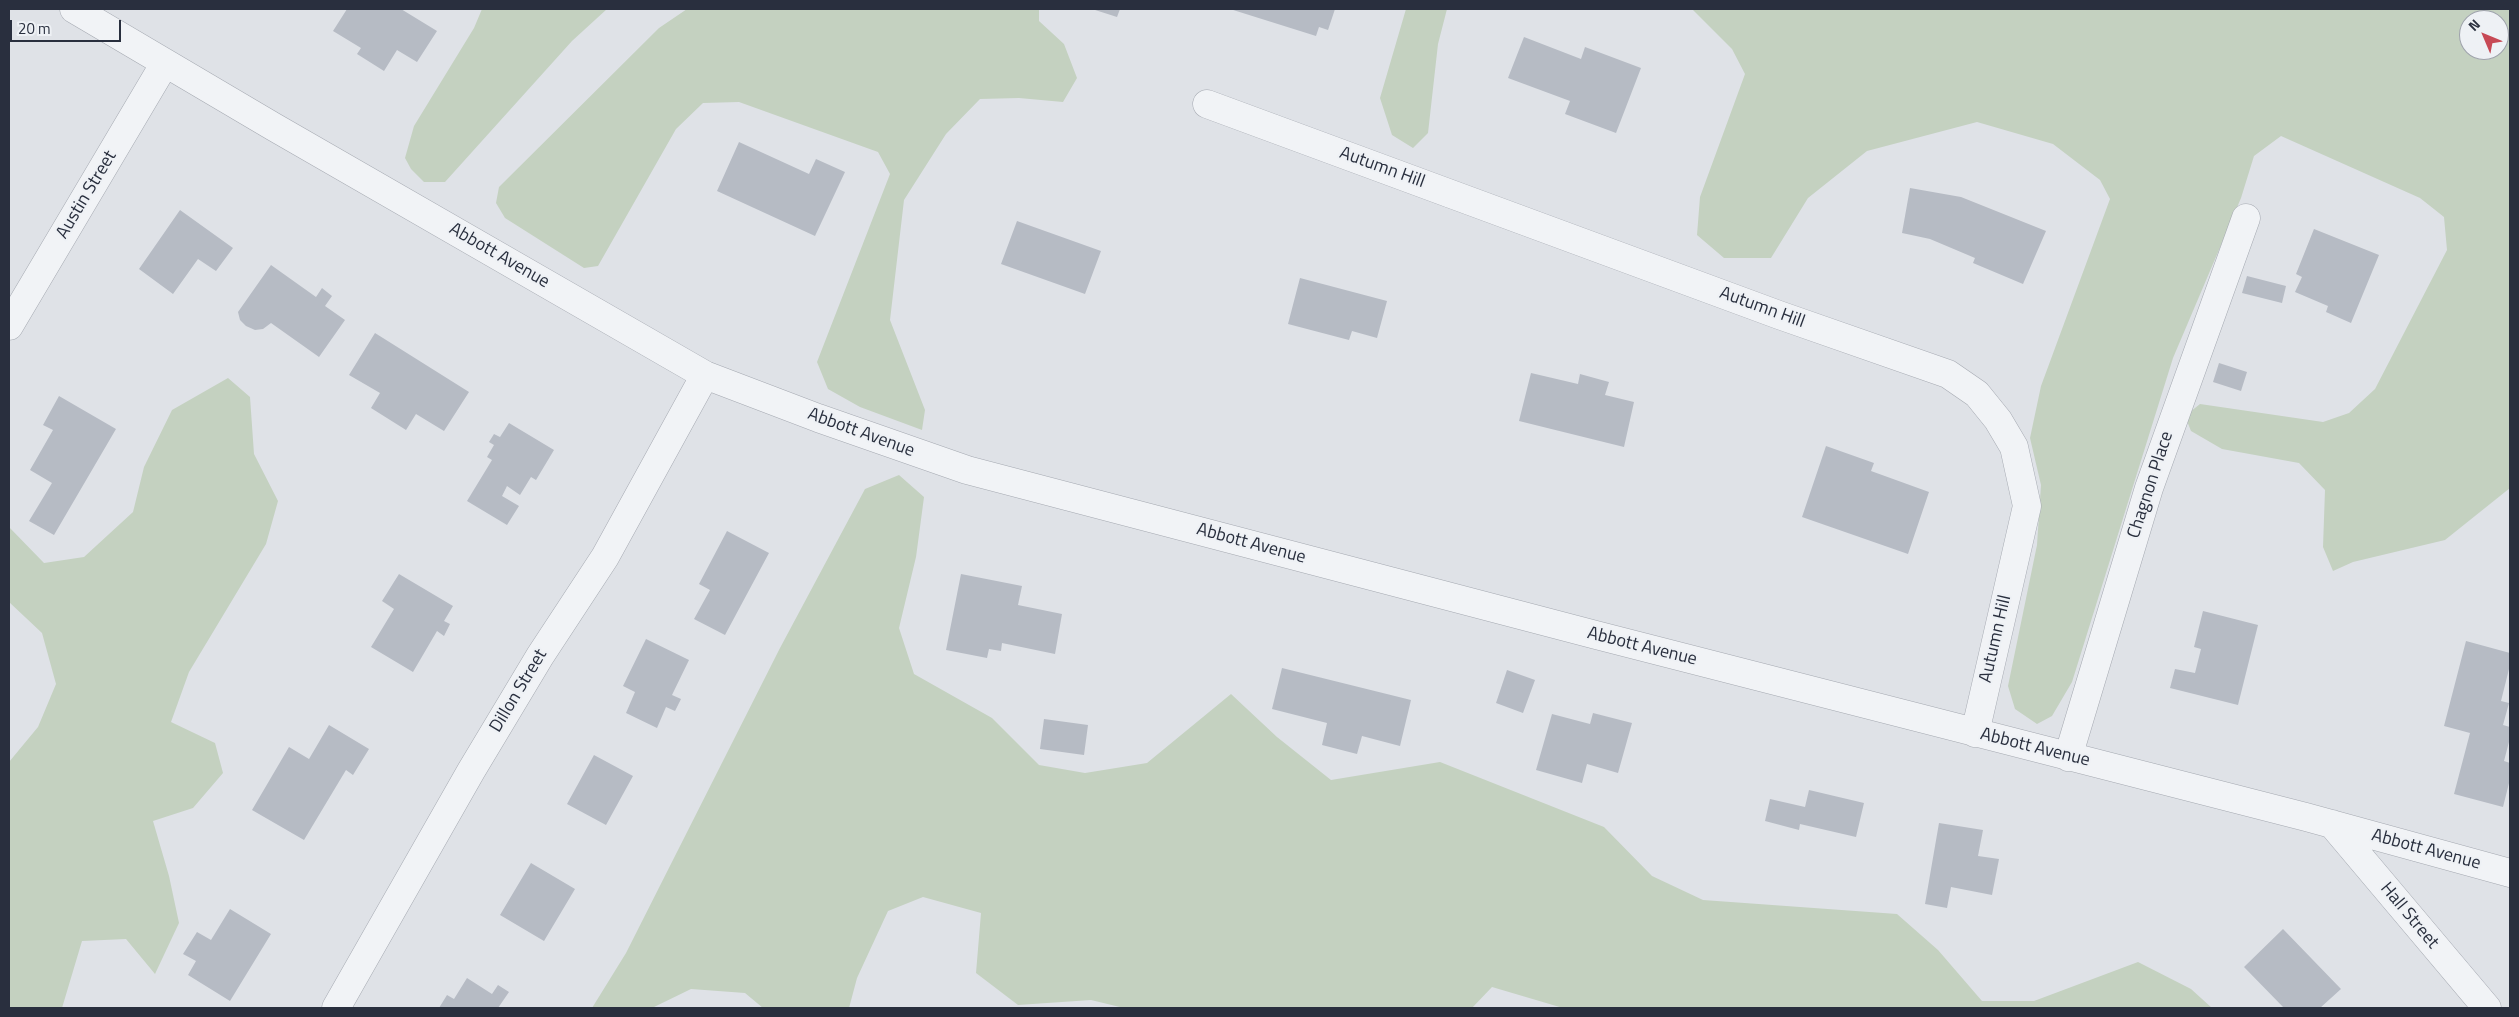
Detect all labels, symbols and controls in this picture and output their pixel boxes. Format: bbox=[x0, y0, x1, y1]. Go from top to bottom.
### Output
scale bar bbox=[12, 10, 124, 42]
north arrow bbox=[2459, 10, 2509, 60]
text: N bbox=[2463, 14, 2485, 36]
text: 20 m bbox=[18, 17, 51, 40]
street label: Autumn Hill bbox=[1336, 143, 1428, 193]
street label: Austin Street bbox=[52, 147, 122, 243]
street label: Abbott Avenue bbox=[445, 219, 553, 293]
street label: Autumn Hill bbox=[1716, 283, 1808, 333]
street label: Abbott Avenue bbox=[805, 404, 917, 462]
street label: Chagnon Place bbox=[2124, 429, 2178, 541]
street label: Abbott Avenue bbox=[1194, 519, 1308, 569]
street label: Autumn Hill bbox=[1975, 593, 2017, 685]
street label: Abbott Avenue bbox=[1585, 623, 1699, 671]
street label: Dillon Street bbox=[486, 645, 552, 737]
street label: Abbott Avenue bbox=[1978, 724, 2092, 772]
street label: Abbott Avenue bbox=[2369, 825, 2483, 875]
street label: Hall Street bbox=[2375, 878, 2443, 954]

